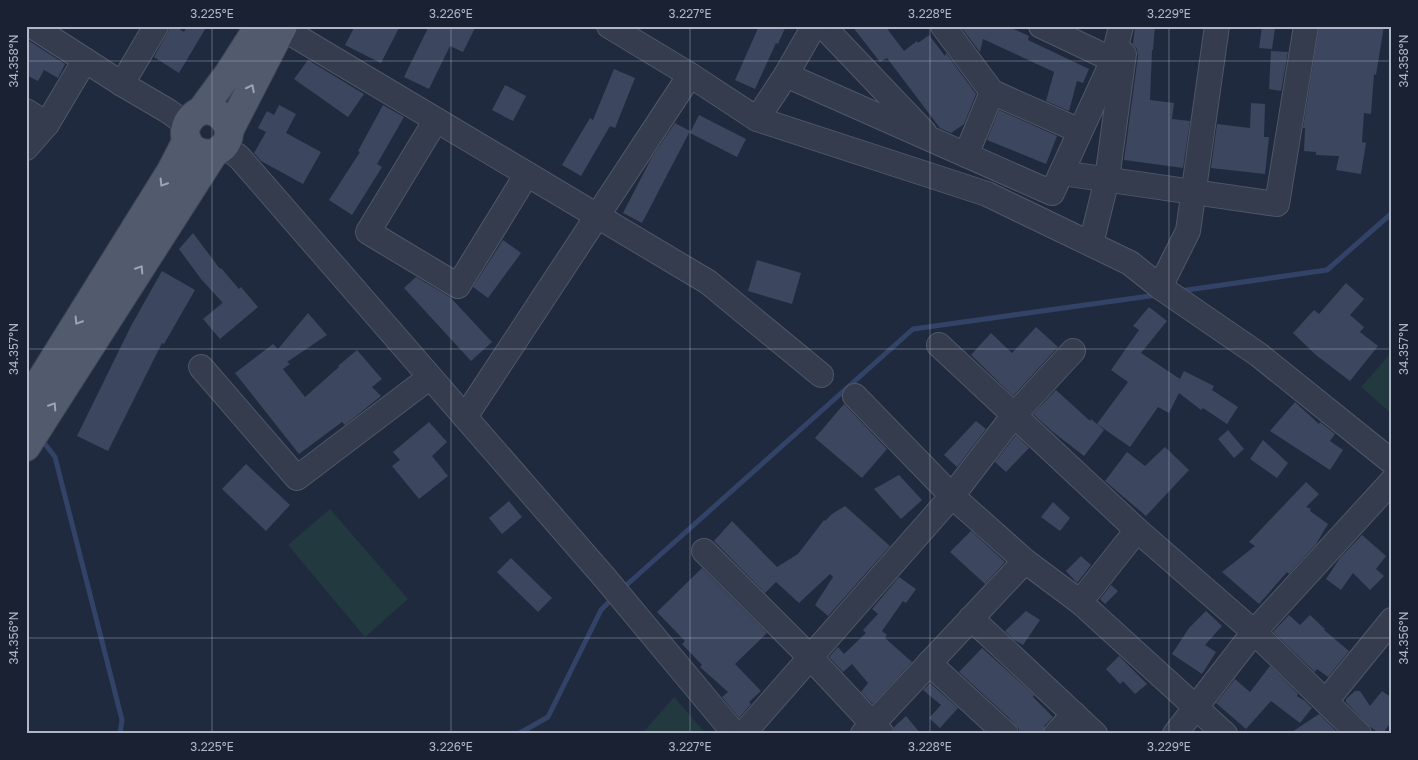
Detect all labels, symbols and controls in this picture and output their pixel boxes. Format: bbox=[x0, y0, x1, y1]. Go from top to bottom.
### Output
text: 3.225°E bbox=[190, 6, 234, 21]
text: 3.226°E bbox=[429, 6, 473, 21]
text: 3.227°E bbox=[669, 6, 711, 21]
text: 3.228°E bbox=[908, 6, 952, 21]
text: 3.229°E bbox=[1147, 6, 1191, 21]
text: 34.358°N bbox=[6, 34, 21, 88]
text: 34.358°N bbox=[1396, 34, 1411, 88]
one-way arrow bbox=[245, 84, 255, 93]
one-way arrow bbox=[160, 178, 170, 187]
one-way arrow bbox=[134, 266, 143, 275]
one-way arrow bbox=[74, 316, 84, 325]
text: 34.357°N bbox=[6, 323, 21, 375]
text: 34.357°N bbox=[1396, 323, 1411, 375]
one-way arrow bbox=[46, 402, 56, 411]
text: 34.356°N bbox=[6, 612, 21, 664]
text: 34.356°N bbox=[1396, 612, 1411, 664]
text: 3.225°E bbox=[190, 739, 234, 754]
text: 3.226°E bbox=[429, 739, 473, 754]
text: 3.227°E bbox=[669, 739, 711, 754]
text: 3.228°E bbox=[908, 739, 952, 754]
text: 3.229°E bbox=[1147, 739, 1191, 754]

